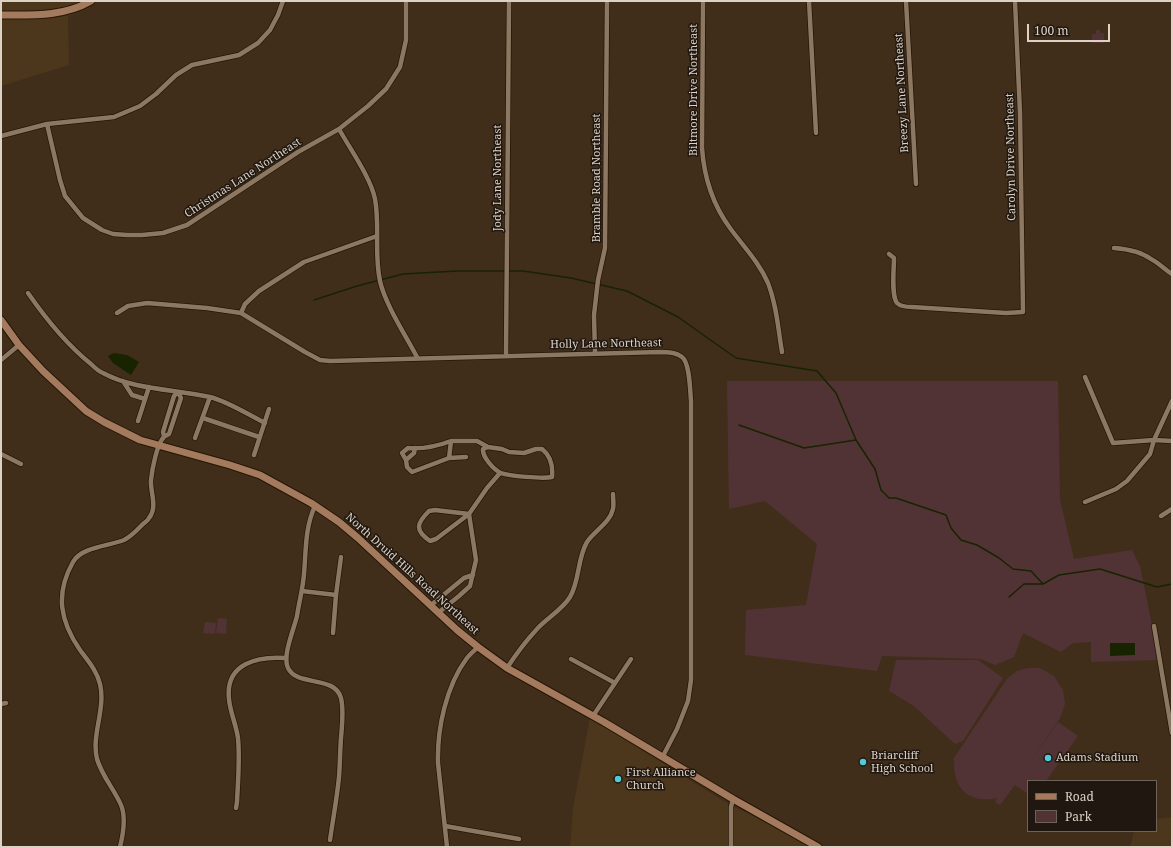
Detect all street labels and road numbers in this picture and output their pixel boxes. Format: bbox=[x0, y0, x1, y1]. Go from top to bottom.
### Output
street label: Biltmore Drive Northeast bbox=[687, 24, 701, 156]
street label: Breezy Lane Northeast bbox=[892, 33, 912, 153]
street label: Carolyn Drive Northeast bbox=[1003, 93, 1019, 221]
street label: Bramble Road Northeast bbox=[590, 114, 604, 242]
street label: Jody Lane Northeast bbox=[491, 125, 505, 231]
street label: Christmas Lane Northeast bbox=[182, 135, 304, 221]
street label: Holly Lane Northeast bbox=[550, 336, 662, 352]
street label: North Druid Hills Road Northeast bbox=[343, 511, 481, 637]

